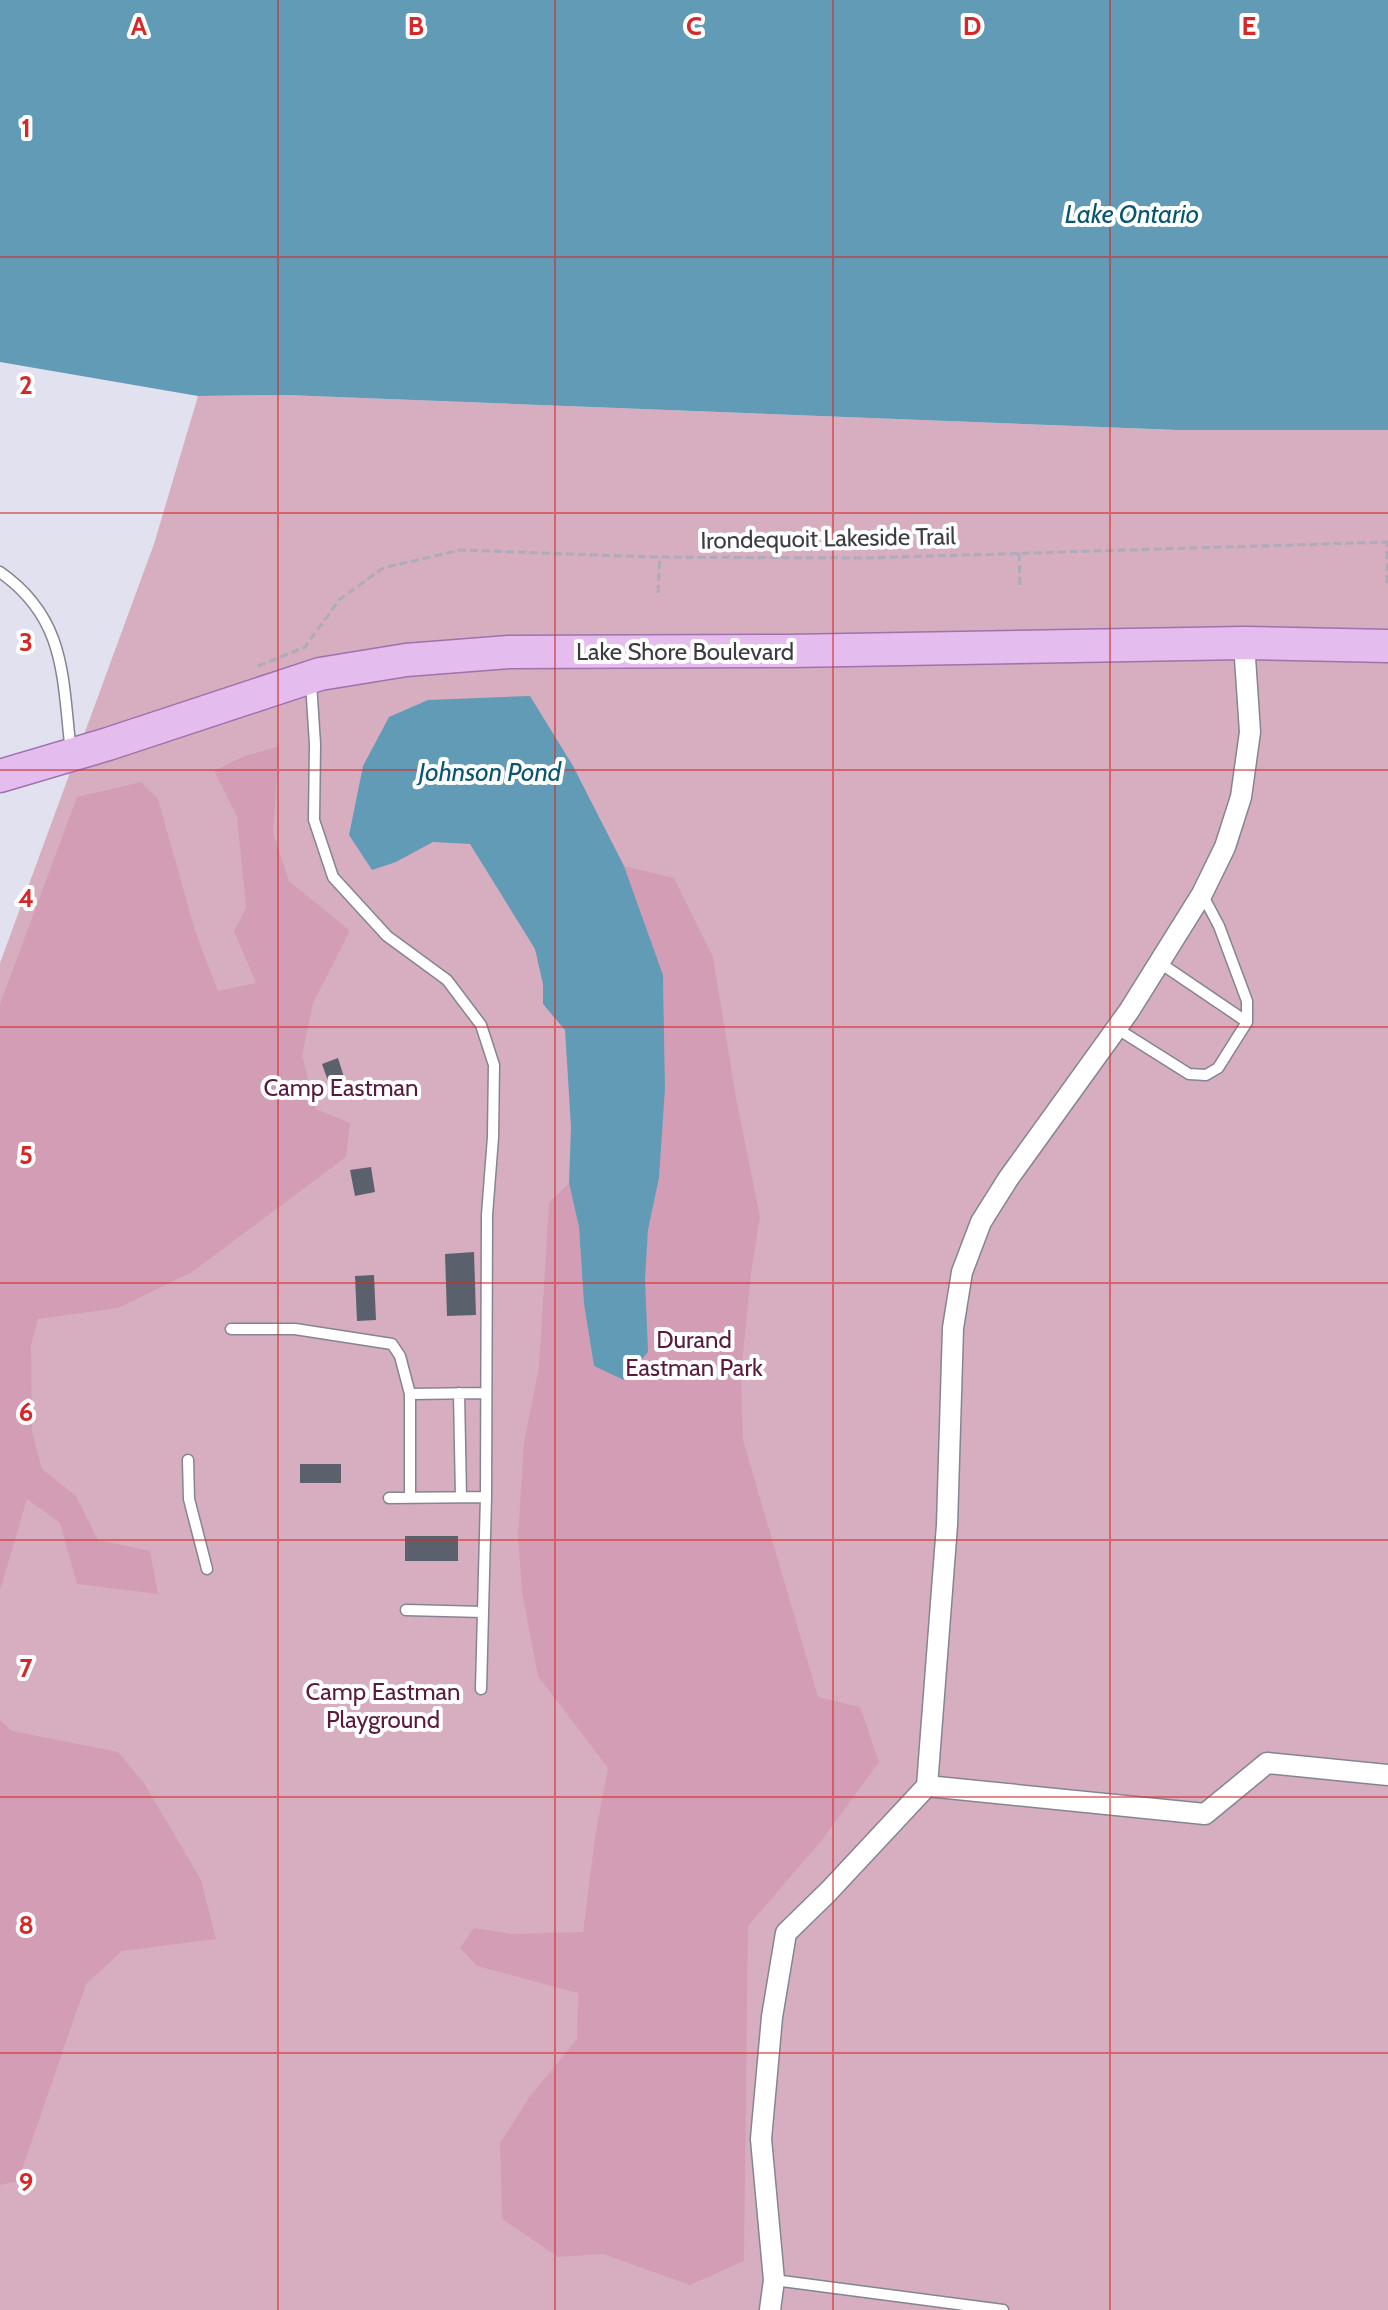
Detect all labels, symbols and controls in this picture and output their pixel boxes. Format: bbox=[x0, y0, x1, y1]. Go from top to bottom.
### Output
text: A bbox=[131, 10, 148, 42]
text: B bbox=[408, 10, 424, 42]
text: C bbox=[686, 10, 702, 42]
text: D bbox=[963, 10, 981, 42]
text: E bbox=[1242, 10, 1256, 42]
text: 1 bbox=[21, 112, 31, 144]
water label: Lake Ontario bbox=[1065, 198, 1199, 230]
text: 2 bbox=[19, 369, 33, 401]
street label: Irondequoit Lakeside Trail bbox=[700, 521, 956, 555]
text: 3 bbox=[19, 626, 33, 658]
street label: Lake Shore Boulevard bbox=[576, 637, 794, 666]
water label: Johnson Pond bbox=[417, 756, 563, 788]
text: 4 bbox=[18, 882, 34, 914]
park label: Camp Eastman bbox=[264, 1073, 418, 1102]
text: 5 bbox=[19, 1139, 33, 1171]
park label: Durand Eastman Park bbox=[625, 1325, 763, 1382]
text: 6 bbox=[19, 1396, 33, 1428]
text: 7 bbox=[19, 1652, 33, 1684]
park label: Camp Eastman Playground bbox=[306, 1677, 460, 1734]
text: 8 bbox=[18, 1909, 34, 1941]
text: 9 bbox=[19, 2166, 33, 2198]

